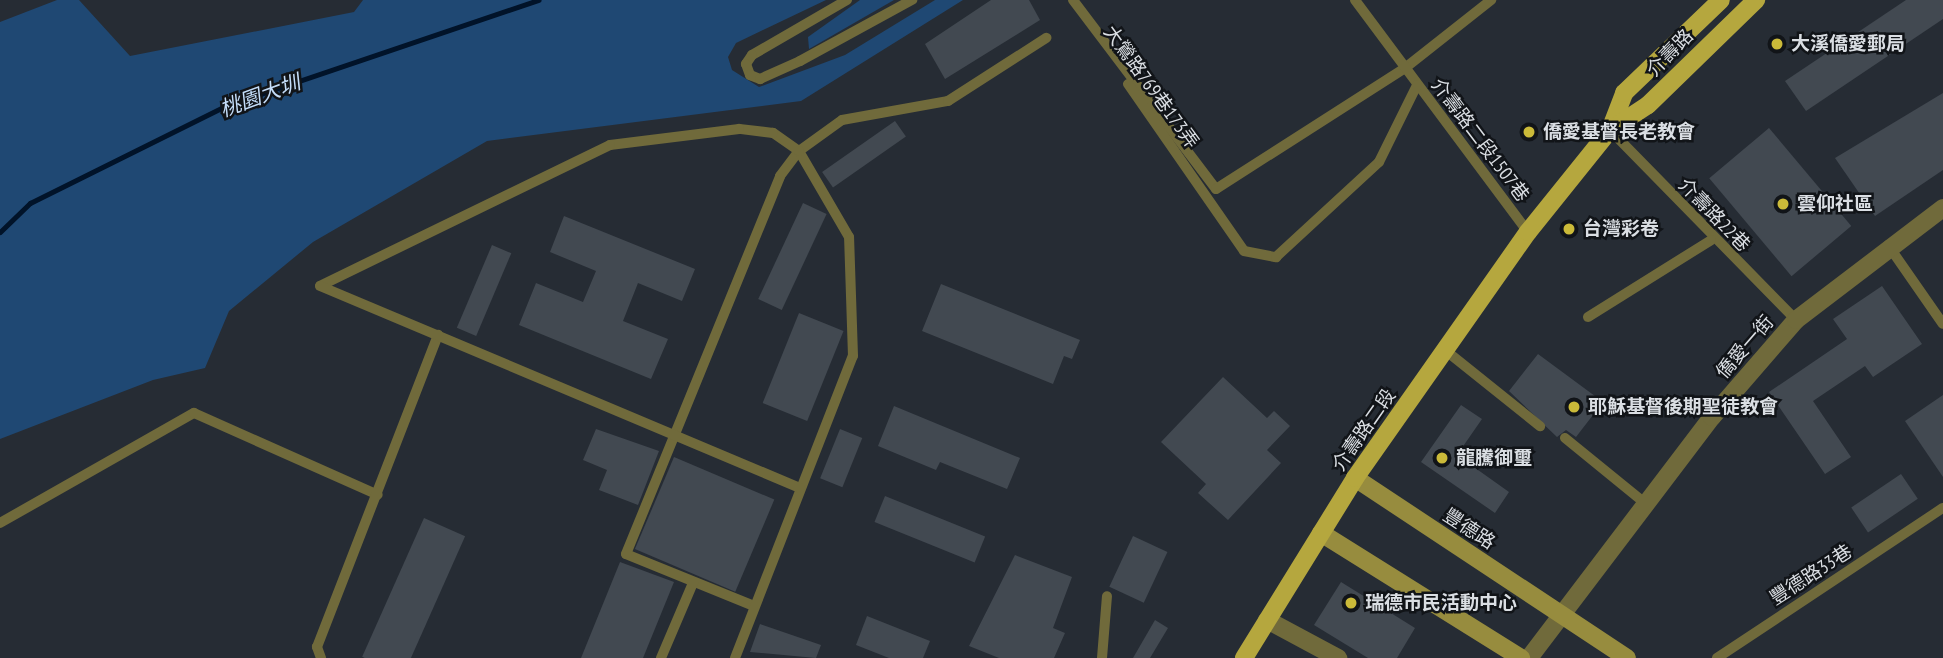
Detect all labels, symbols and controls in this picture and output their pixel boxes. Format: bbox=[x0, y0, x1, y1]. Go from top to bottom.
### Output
street label: 大鶯路769巷173弄 bbox=[1099, 21, 1203, 153]
street label: 介壽路 bbox=[1642, 25, 1698, 81]
place label: 大溪僑愛郵局 bbox=[1791, 33, 1905, 55]
marker: 大溪僑愛郵局 bbox=[1769, 36, 1785, 52]
water label: 桃園大圳 bbox=[216, 70, 304, 122]
street label: 介壽路二段1507巷 bbox=[1426, 74, 1534, 206]
place label: 僑愛基督長老教會 bbox=[1543, 121, 1695, 143]
marker: 僑愛基督長老教會 bbox=[1521, 124, 1537, 140]
street label: 介壽路22巷 bbox=[1673, 174, 1755, 256]
place label: 雲仰社區 bbox=[1797, 193, 1873, 215]
marker: 雲仰社區 bbox=[1775, 196, 1791, 212]
place label: 台灣彩卷 bbox=[1583, 218, 1659, 240]
marker: 台灣彩卷 bbox=[1561, 221, 1577, 237]
street label: 僑愛一街 bbox=[1711, 311, 1779, 383]
street label: 介壽路二段 bbox=[1327, 385, 1401, 475]
place label: 耶穌基督後期聖徒教會 bbox=[1588, 396, 1778, 418]
marker: 耶穌基督後期聖徒教會 bbox=[1566, 399, 1582, 415]
place label: 龍騰御璽 bbox=[1456, 447, 1532, 469]
marker: 龍騰御璽 bbox=[1434, 450, 1450, 466]
street label: 豐德路 bbox=[1439, 504, 1499, 554]
street label: 豐德路33巷 bbox=[1766, 540, 1856, 610]
place label: 瑞德市民活動中心 bbox=[1365, 592, 1517, 614]
marker: 瑞德市民活動中心 bbox=[1343, 595, 1359, 611]

